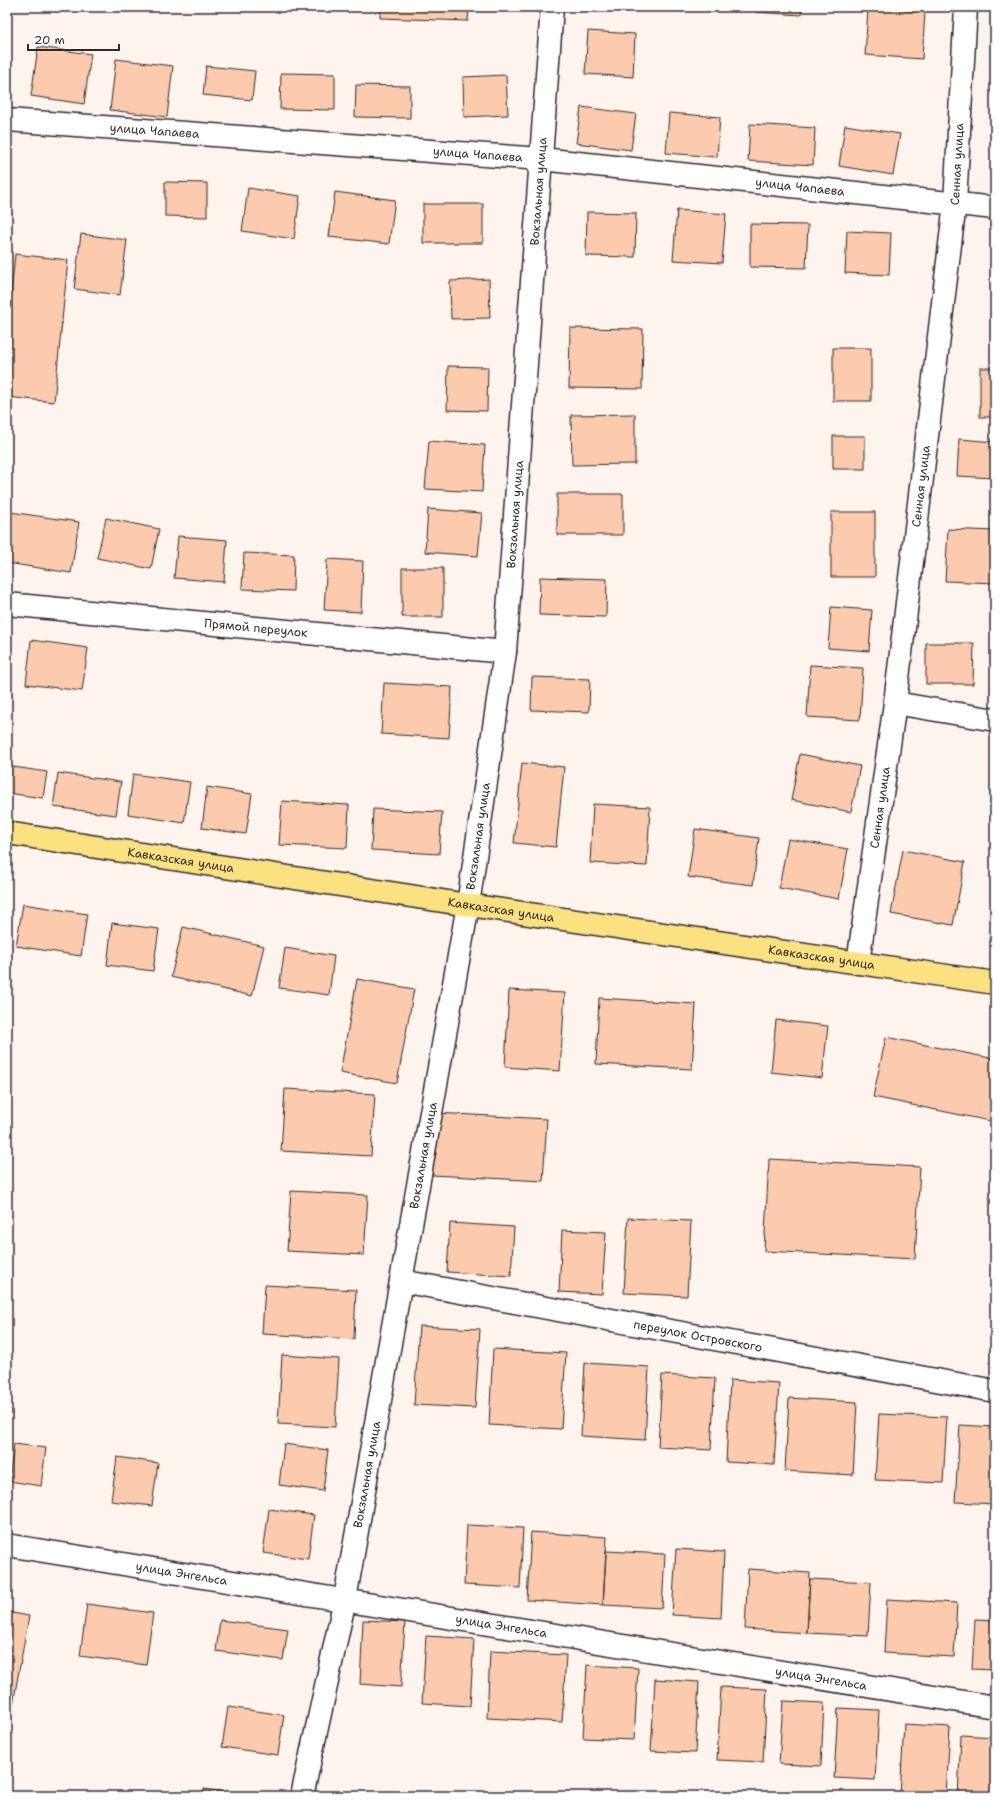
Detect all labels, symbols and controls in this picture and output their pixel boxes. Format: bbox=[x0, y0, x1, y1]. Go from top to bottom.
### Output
scale bar bbox=[28, 26, 119, 52]
text: 20 m bbox=[34, 32, 65, 48]
street label: улица Чапаева bbox=[109, 120, 200, 142]
street label: Сенная улица bbox=[947, 122, 967, 206]
street label: Вокзальная улица bbox=[527, 136, 551, 246]
street label: улица Чапаева bbox=[432, 143, 524, 166]
street label: улица Чапаева bbox=[755, 174, 846, 200]
street label: Сенная улица bbox=[908, 444, 934, 528]
street label: Вокзальная улица bbox=[503, 459, 527, 569]
street label: Прямой переулок bbox=[203, 615, 309, 641]
street label: Сенная улица bbox=[866, 765, 894, 849]
street label: Вокзальная улица bbox=[462, 781, 494, 891]
street label: Кавказская улица bbox=[126, 844, 236, 876]
street label: Кавказская улица bbox=[447, 894, 556, 926]
street label: Кавказская улица bbox=[767, 942, 877, 973]
street label: Вокзальная улица bbox=[406, 1100, 441, 1210]
street label: переулок Островского bbox=[632, 1316, 764, 1356]
street label: Вокзальная улица bbox=[350, 1419, 384, 1529]
street label: улица Энгельса bbox=[135, 1558, 229, 1589]
street label: улица Энгельса bbox=[454, 1611, 549, 1642]
street label: улица Энгельса bbox=[774, 1663, 869, 1694]

